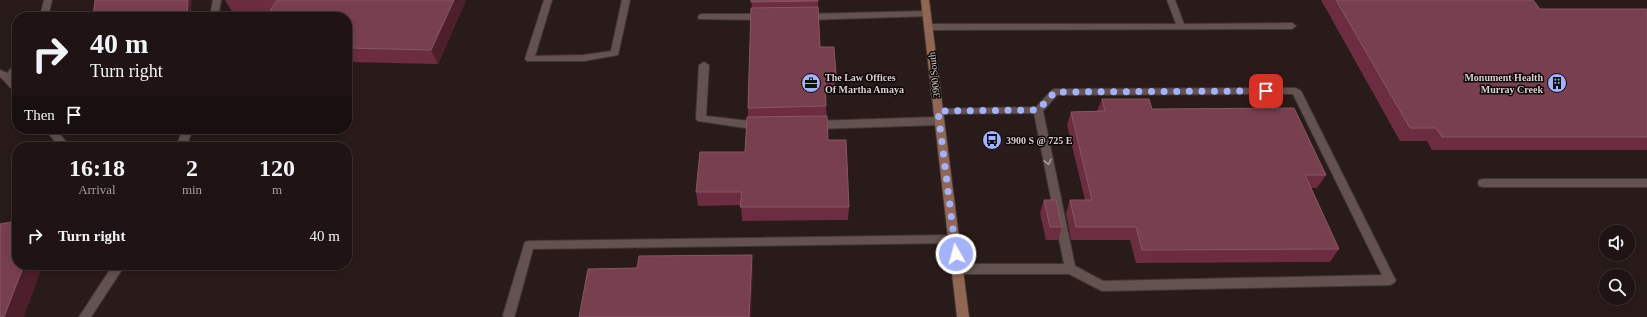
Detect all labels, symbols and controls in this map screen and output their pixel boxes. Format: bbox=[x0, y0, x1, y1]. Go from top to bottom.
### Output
icon: right bbox=[24, 28, 76, 80]
text: 40 m bbox=[90, 28, 148, 59]
street label: 3900 South bbox=[926, 52, 942, 98]
text: Turn right bbox=[90, 61, 163, 81]
office icon: The Law Offices Of Martha Amaya bbox=[800, 72, 822, 94]
place label: The Law Offices Of Martha Amaya bbox=[825, 72, 904, 95]
place label: Monument Health Murray Creek bbox=[1464, 72, 1543, 95]
building icon: Monument Health Murray Creek bbox=[1546, 72, 1568, 94]
pin bbox=[1249, 74, 1283, 108]
icon: arrive bbox=[1255, 80, 1277, 102]
icon: arrive bbox=[63, 104, 85, 126]
text: Then bbox=[24, 107, 55, 123]
bus stop icon: 3900 S @ 725 E bbox=[981, 129, 1003, 151]
place label: 3900 S @ 725 E bbox=[1006, 135, 1073, 146]
text: 16:18 bbox=[69, 155, 125, 181]
text: 2 bbox=[186, 155, 198, 181]
text: 120 bbox=[259, 155, 295, 181]
one-way arrow bbox=[1044, 158, 1052, 165]
text: Arrival bbox=[78, 182, 116, 197]
text: min bbox=[182, 182, 202, 197]
text: m bbox=[272, 182, 282, 197]
icon: right bbox=[24, 225, 46, 247]
map controls bbox=[1599, 225, 1635, 305]
button: sound bbox=[1599, 225, 1635, 261]
text: Turn right bbox=[58, 228, 125, 244]
text: 40 m bbox=[310, 228, 340, 244]
position arrow bbox=[935, 233, 977, 275]
button: search bbox=[1599, 269, 1635, 305]

